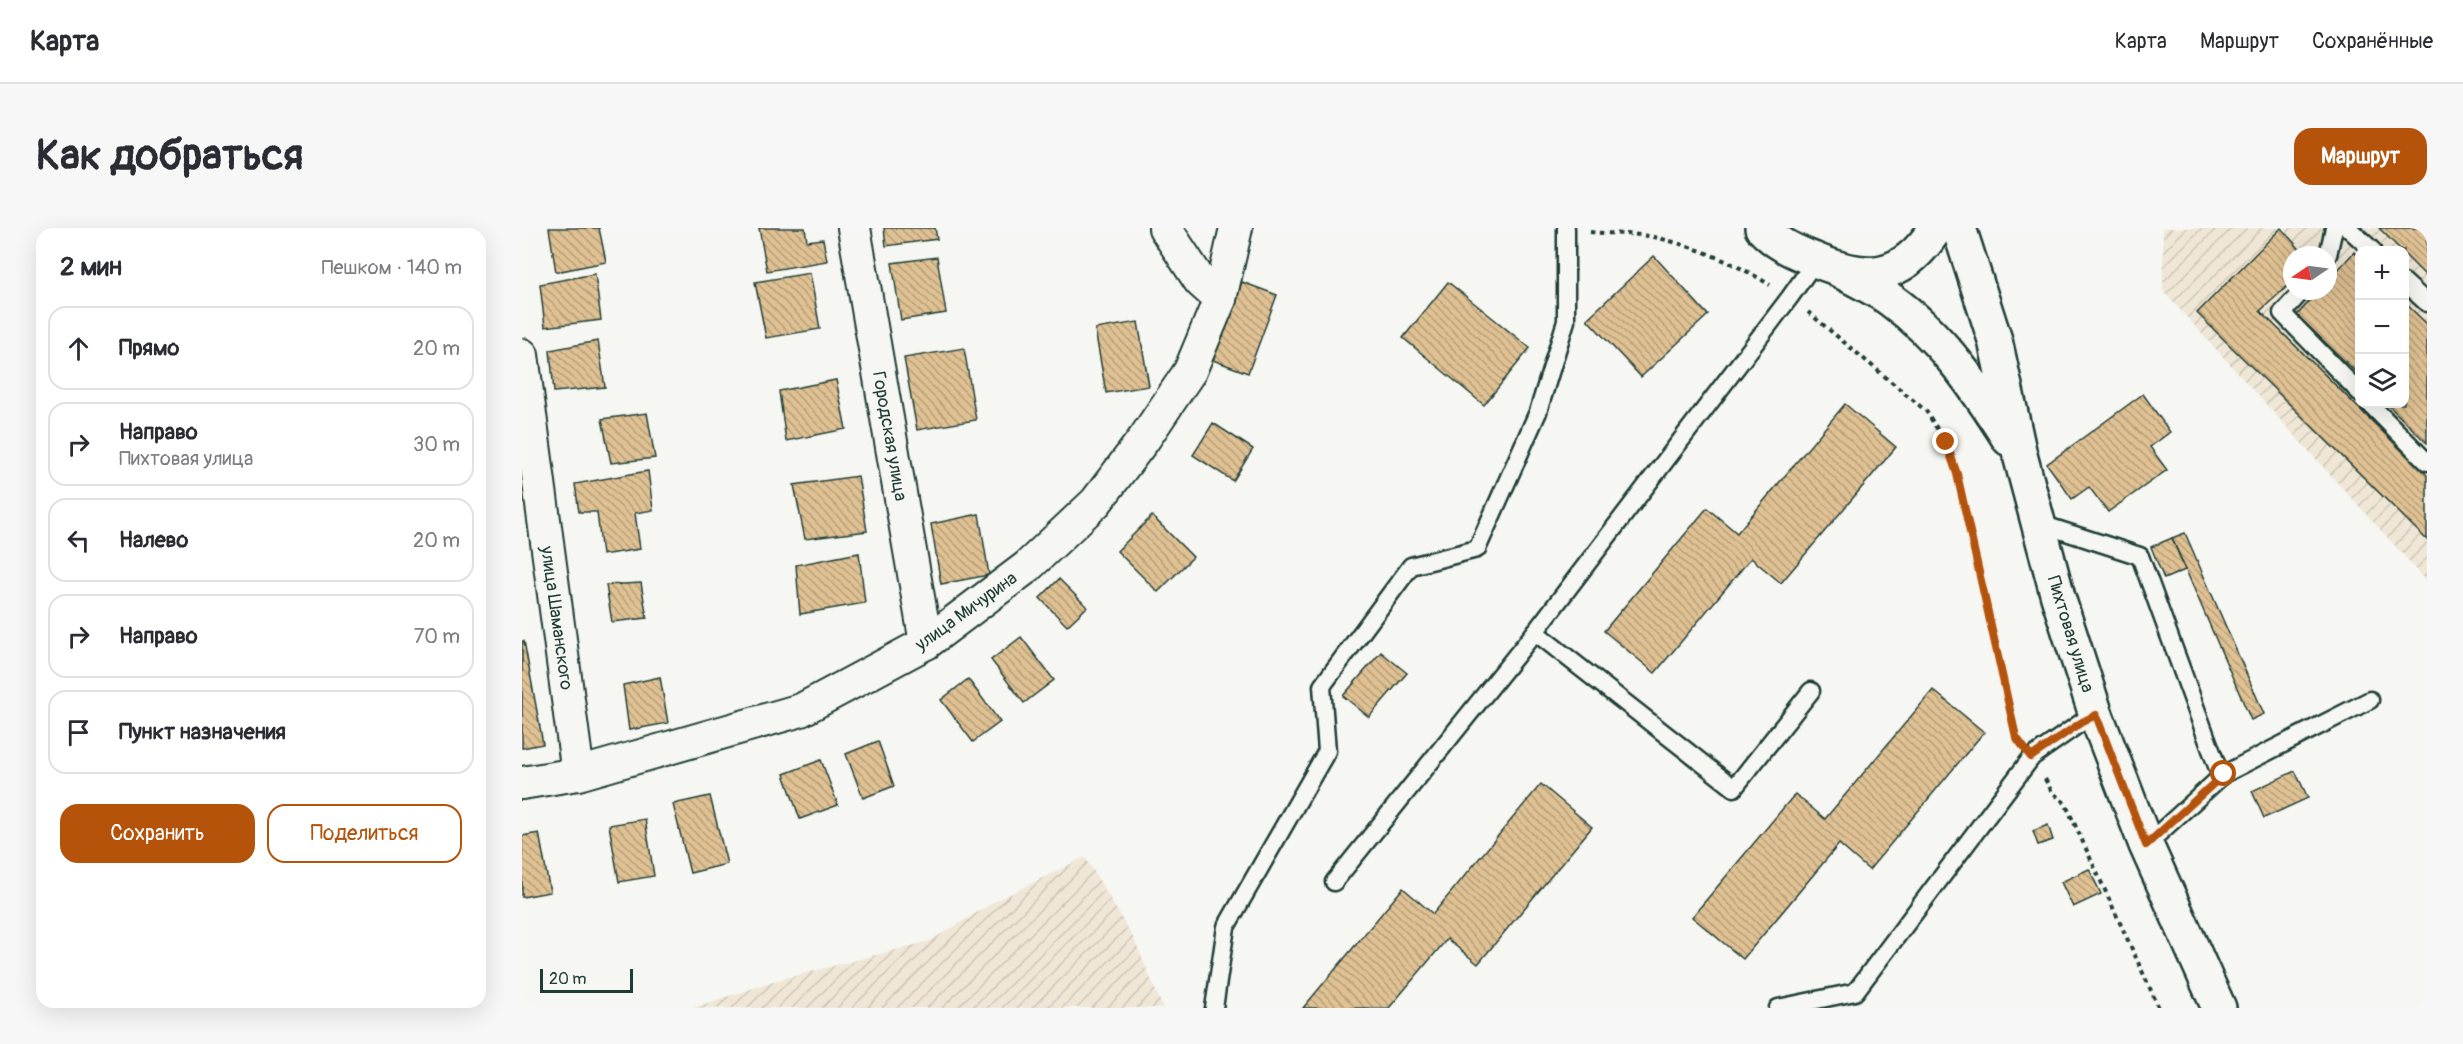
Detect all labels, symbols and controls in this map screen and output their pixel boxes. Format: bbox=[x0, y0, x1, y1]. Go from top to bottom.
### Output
text: Карта bbox=[30, 24, 99, 59]
text: Карта bbox=[2115, 28, 2167, 55]
text: Маршрут bbox=[2200, 28, 2279, 55]
text: Сохранённые bbox=[2312, 28, 2433, 55]
button: Маршрут bbox=[2294, 128, 2427, 185]
text: Как добраться bbox=[36, 130, 303, 182]
north arrow bbox=[2283, 246, 2337, 300]
map controls bbox=[2355, 246, 2409, 408]
button: + bbox=[2355, 246, 2409, 300]
text: 2 мин bbox=[60, 251, 122, 283]
text: Пешком · 140 m bbox=[321, 255, 462, 280]
button: − bbox=[2355, 300, 2409, 354]
icon: ahead bbox=[62, 332, 95, 365]
text: Прямо bbox=[119, 334, 179, 362]
text: 20 m bbox=[413, 336, 460, 361]
button: layers bbox=[2355, 354, 2409, 408]
street label: Городская улица bbox=[867, 369, 912, 503]
text: Направо bbox=[119, 418, 198, 446]
icon: right bbox=[62, 428, 95, 461]
route end bbox=[1932, 428, 1958, 454]
text: 30 m bbox=[413, 432, 460, 457]
text: Пихтовая улица bbox=[119, 446, 253, 471]
icon: left bbox=[62, 524, 95, 557]
text: Налево bbox=[119, 526, 188, 554]
text: 20 m bbox=[413, 528, 460, 553]
street label: улица Шаманского bbox=[535, 544, 578, 692]
street label: улица Мичурина bbox=[910, 567, 1022, 657]
street label: Пихтовая улица bbox=[2042, 573, 2099, 695]
icon: right bbox=[62, 620, 95, 653]
text: Направо bbox=[119, 622, 198, 650]
text: 70 m bbox=[414, 624, 460, 649]
icon: arrive bbox=[62, 716, 95, 749]
text: Пункт назначения bbox=[119, 718, 286, 746]
route start bbox=[2210, 760, 2236, 786]
button: Сохранить bbox=[60, 804, 255, 863]
button: Поделиться bbox=[267, 804, 462, 863]
scale bar bbox=[540, 966, 633, 994]
text: 20 m bbox=[549, 969, 587, 989]

